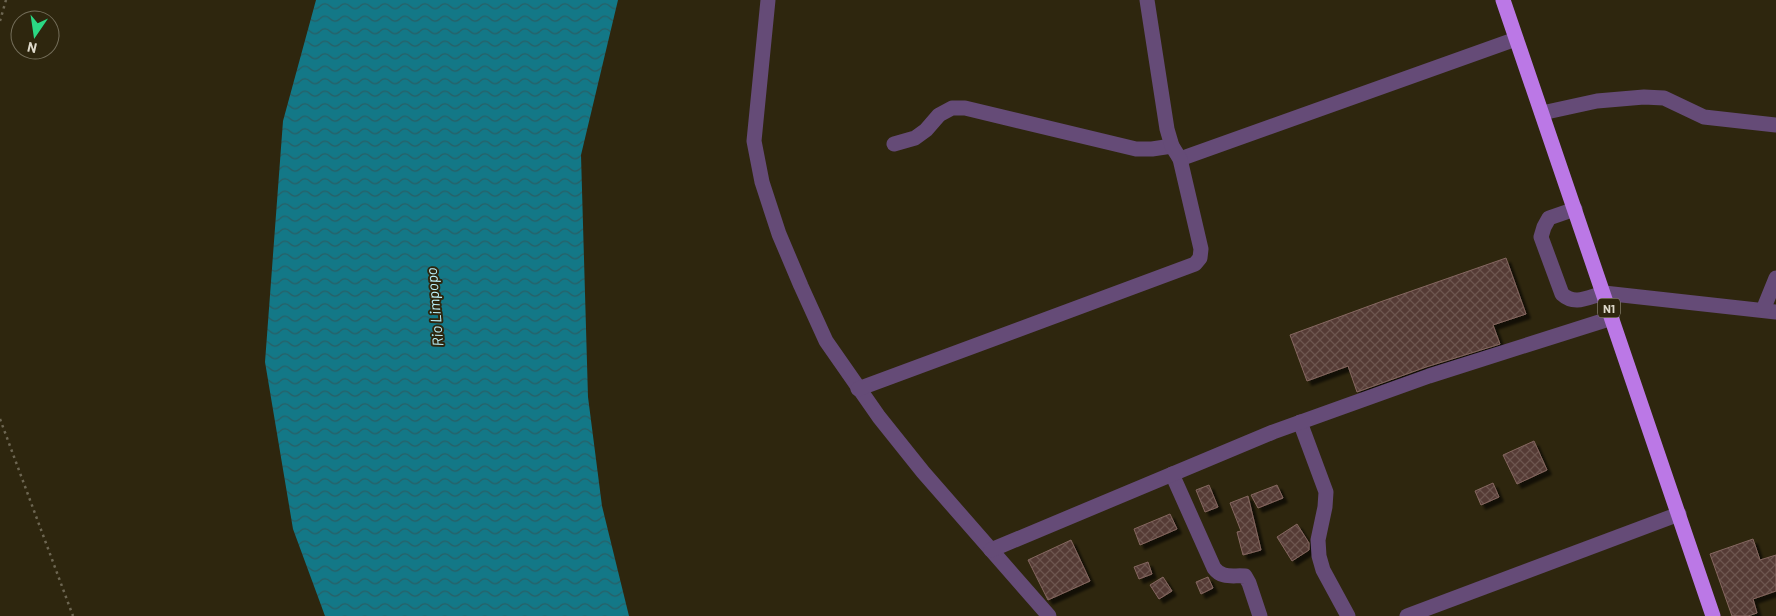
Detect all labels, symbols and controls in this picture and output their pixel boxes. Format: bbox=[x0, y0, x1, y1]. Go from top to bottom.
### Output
north arrow bbox=[10, 10, 60, 60]
text: N bbox=[26, 39, 38, 57]
water label: Rio Limpopo bbox=[422, 267, 446, 347]
road number: N1 bbox=[1598, 298, 1620, 318]

